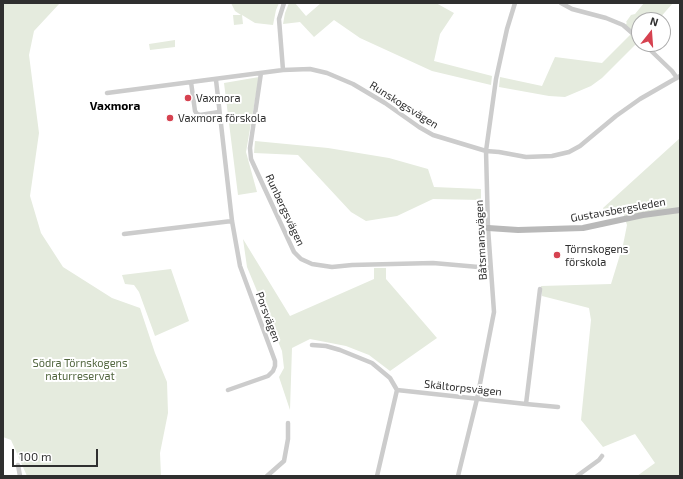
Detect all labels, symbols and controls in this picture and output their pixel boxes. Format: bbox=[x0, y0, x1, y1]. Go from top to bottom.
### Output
north arrow bbox=[631, 12, 671, 52]
text: N bbox=[649, 14, 660, 28]
street label: Runskogsvägen bbox=[367, 79, 441, 131]
place label: Vaxmora bbox=[196, 91, 241, 105]
marker: Vaxmora bbox=[183, 93, 193, 103]
district label: Vaxmora bbox=[90, 99, 140, 113]
place label: Vaxmora förskola bbox=[178, 111, 266, 125]
marker: Vaxmora förskola bbox=[165, 113, 175, 123]
street label: Runbergsvägen bbox=[263, 172, 307, 248]
street label: Gustavsbergsleden bbox=[569, 195, 667, 225]
street label: Båtsmansvägen bbox=[472, 199, 490, 281]
place label: Törnskogens förskola bbox=[565, 242, 628, 268]
marker: Törnskogens förskola bbox=[552, 250, 562, 260]
street label: Porsvägen bbox=[253, 290, 283, 344]
park label: Södra Törnskogens naturreservat bbox=[32, 356, 128, 382]
street label: Skältorpsvägen bbox=[424, 377, 502, 399]
scale bar bbox=[14, 441, 100, 467]
text: 100 m bbox=[19, 449, 51, 463]

